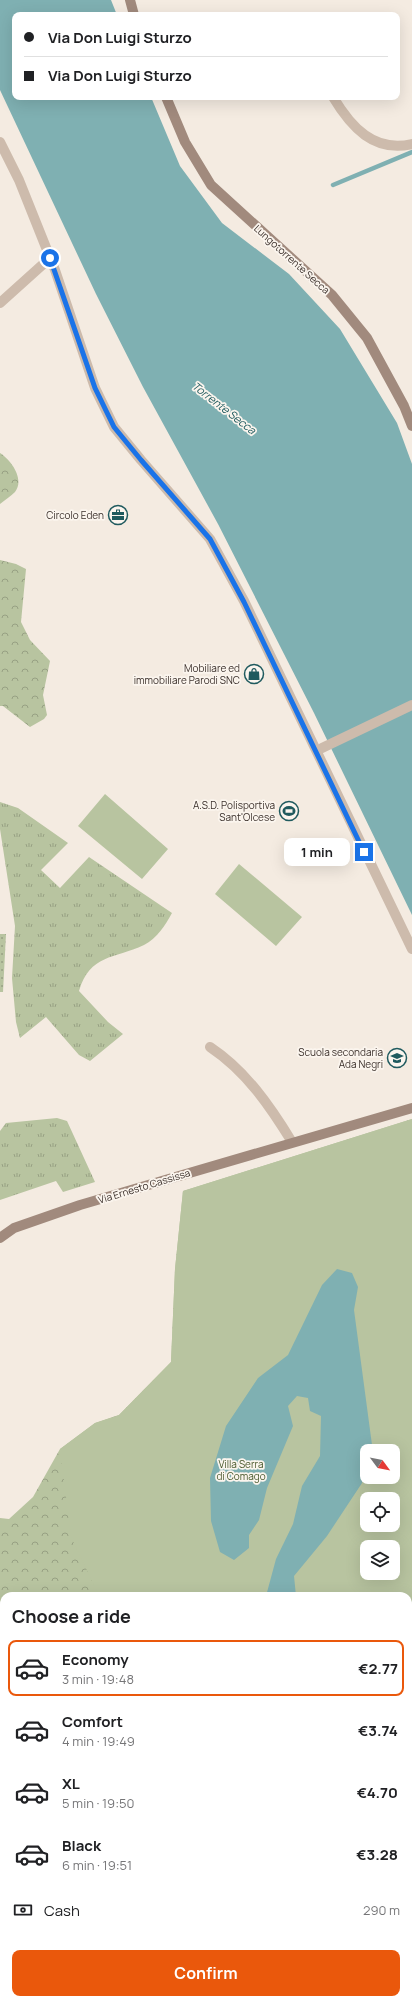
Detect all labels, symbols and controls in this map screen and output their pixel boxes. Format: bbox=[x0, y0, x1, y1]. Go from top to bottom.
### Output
text: Via Don Luigi Sturzo bbox=[48, 27, 192, 48]
text: Via Don Luigi Sturzo bbox=[48, 65, 192, 86]
street label: Lungotorrente Secca bbox=[251, 221, 333, 297]
route start bbox=[41, 249, 59, 267]
water label: Torrente Secca bbox=[189, 378, 260, 438]
office icon: Circolo Eden bbox=[107, 504, 129, 526]
place label: Circolo Eden bbox=[46, 508, 104, 522]
place label: Mobiliare ed immobiliare Parodi SNC bbox=[134, 661, 240, 687]
shop icon: Mobiliare ed immobiliare Parodi SNC bbox=[243, 663, 265, 685]
place label: A.S.D. Polisportiva Sant'Olcese bbox=[193, 798, 275, 824]
sports icon: A.S.D. Polisportiva Sant'Olcese bbox=[278, 800, 300, 822]
callout: 1 min bbox=[284, 838, 350, 866]
text: 1 min bbox=[301, 843, 333, 861]
route end bbox=[355, 843, 373, 861]
place label: Scuola secondaria Ada Negri bbox=[298, 1045, 383, 1071]
school or university icon: Scuola secondaria Ada Negri bbox=[386, 1047, 408, 1069]
street label: Via Ernesto Cassissa bbox=[96, 1165, 192, 1207]
north arrow bbox=[360, 1444, 400, 1484]
map controls bbox=[360, 1444, 400, 1580]
park label: Villa Serra di Comago bbox=[216, 1457, 266, 1483]
button: locate bbox=[360, 1492, 400, 1532]
button: layers bbox=[360, 1540, 400, 1580]
text: Choose a ride bbox=[12, 1604, 131, 1628]
text: Economy bbox=[62, 1649, 129, 1670]
icon: car bbox=[14, 1650, 50, 1686]
text: €2.77 bbox=[358, 1658, 398, 1679]
text: 3 min · 19:48 bbox=[62, 1670, 134, 1688]
text: Comfort bbox=[62, 1711, 123, 1732]
icon: car bbox=[14, 1712, 50, 1748]
text: €3.74 bbox=[358, 1720, 398, 1741]
text: 4 min · 19:49 bbox=[62, 1732, 135, 1750]
text: XL bbox=[62, 1773, 80, 1794]
icon: car bbox=[14, 1774, 50, 1810]
text: €4.70 bbox=[357, 1782, 398, 1803]
text: 5 min · 19:50 bbox=[62, 1794, 135, 1812]
text: Black bbox=[62, 1835, 101, 1856]
icon: car bbox=[14, 1836, 50, 1872]
text: €3.28 bbox=[356, 1844, 398, 1865]
text: 6 min · 19:51 bbox=[62, 1856, 132, 1874]
icon: cash bbox=[12, 1899, 34, 1921]
text: Cash bbox=[44, 1900, 80, 1921]
text: 290 m bbox=[363, 1901, 400, 1919]
button: Confirm bbox=[12, 1950, 400, 1996]

